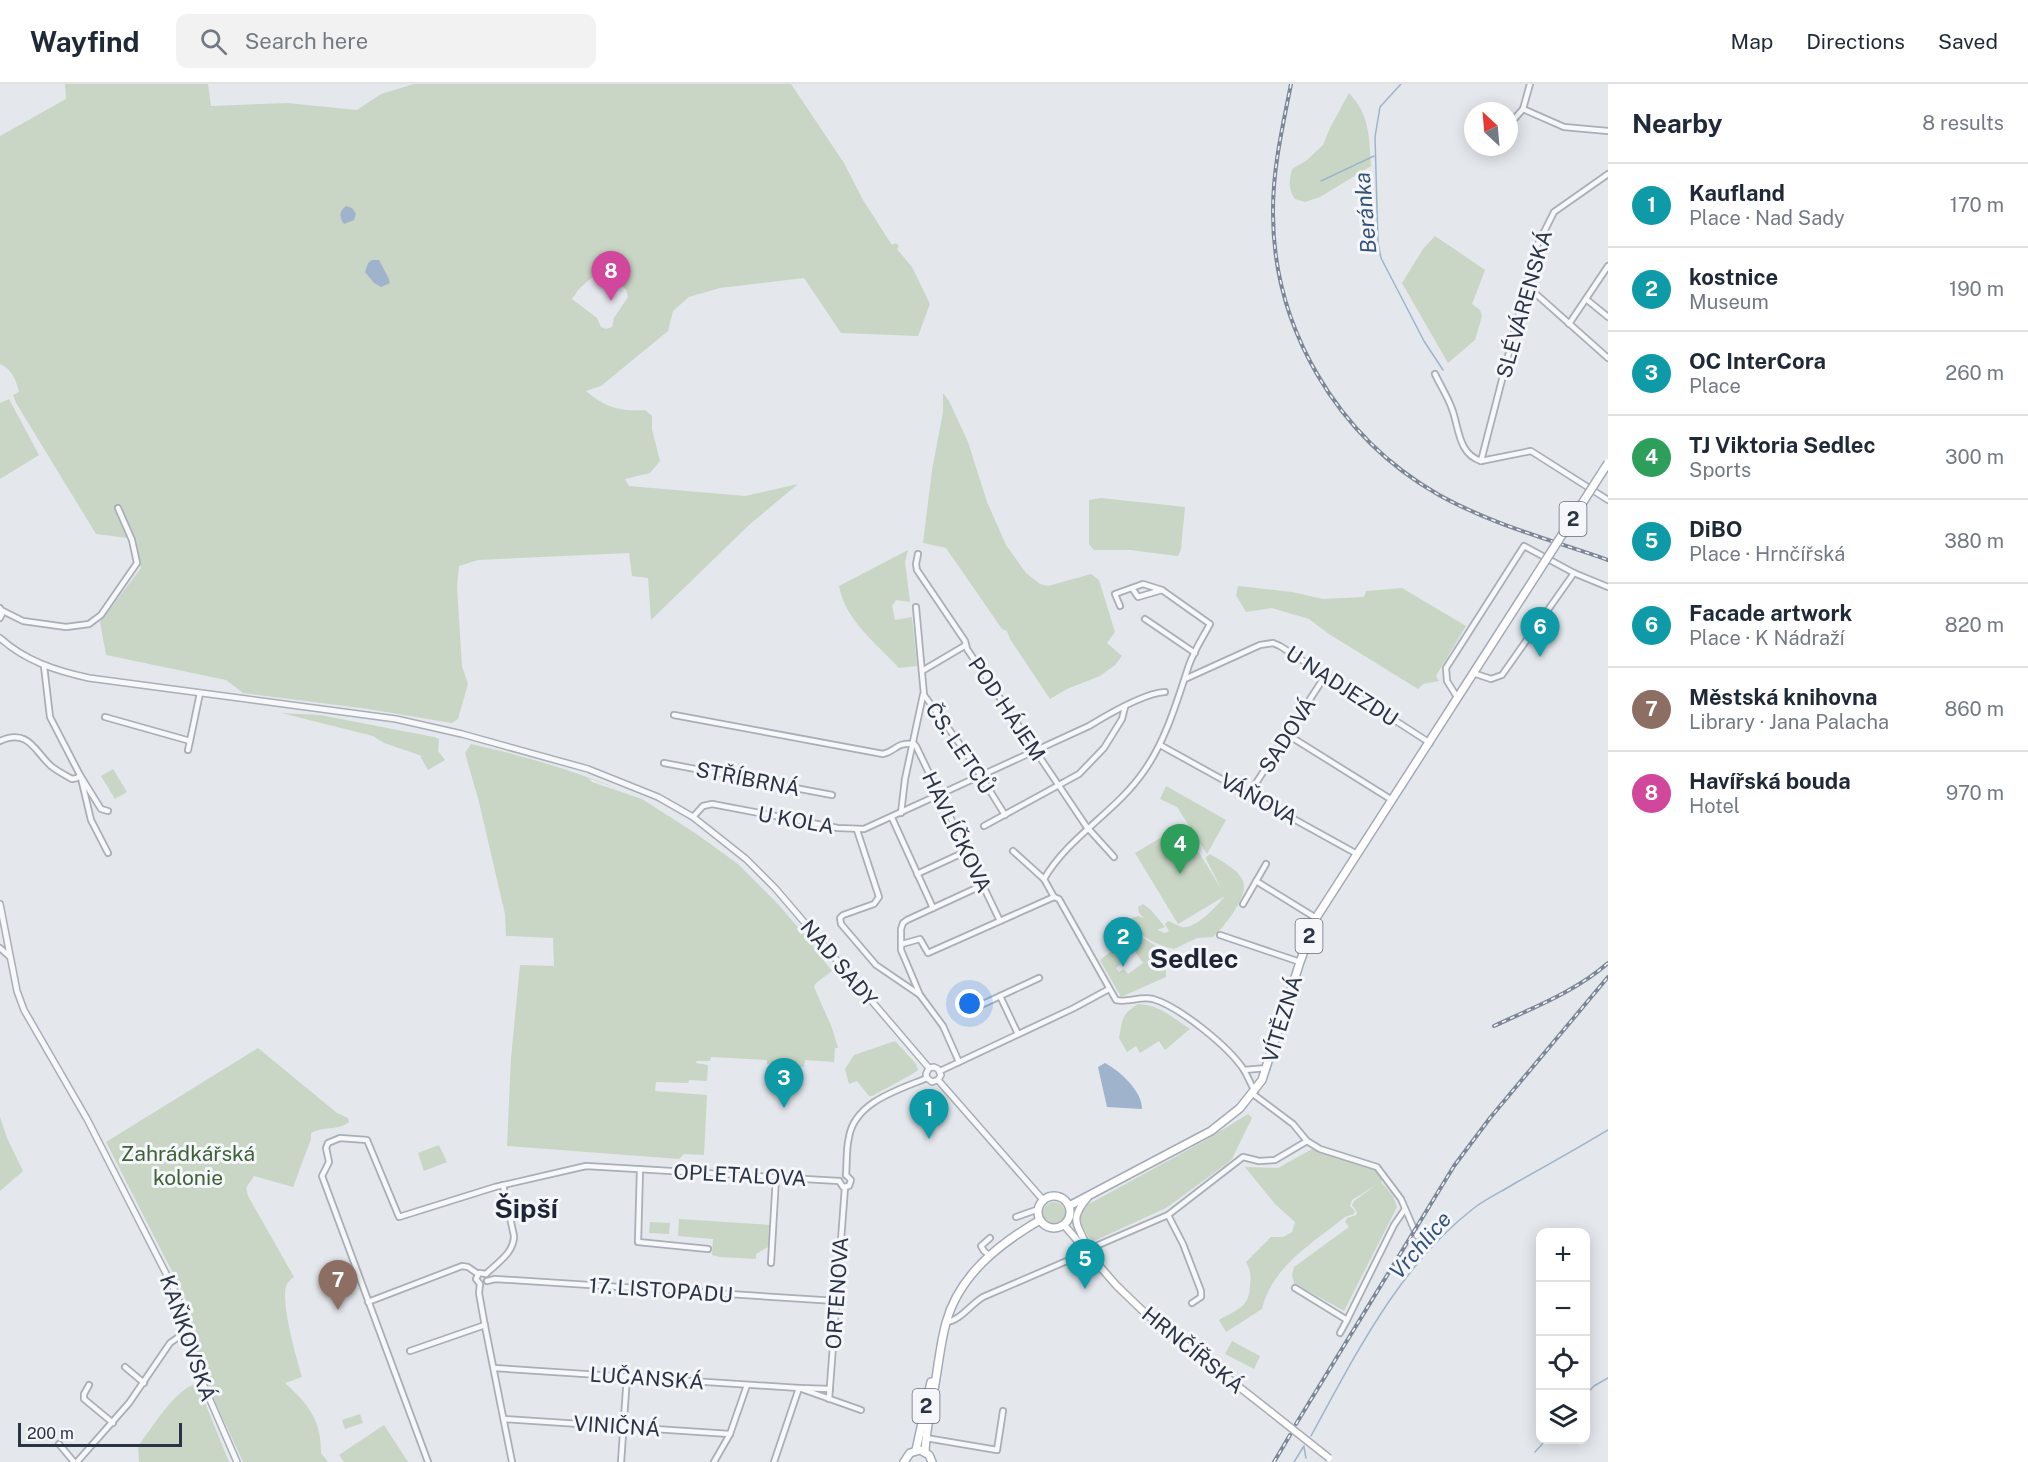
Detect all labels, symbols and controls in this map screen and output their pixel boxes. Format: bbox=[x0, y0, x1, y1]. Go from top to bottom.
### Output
search box bbox=[176, 14, 596, 68]
text: Wayfind bbox=[30, 25, 140, 58]
icon: search bbox=[197, 25, 230, 58]
text: Search here bbox=[245, 28, 368, 54]
text: Map bbox=[1731, 29, 1773, 54]
text: Directions bbox=[1806, 29, 1905, 54]
text: Saved bbox=[1938, 29, 1998, 54]
north arrow bbox=[1464, 102, 1518, 156]
text: Nearby bbox=[1632, 108, 1722, 139]
text: 8 results bbox=[1922, 111, 2004, 135]
water label: Beránka bbox=[1348, 171, 1382, 255]
text: Kaufland bbox=[1689, 180, 1785, 206]
text: 1 bbox=[1647, 193, 1656, 217]
text: 170 m bbox=[1950, 193, 2004, 217]
text: Place · Nad Sady bbox=[1689, 206, 1845, 230]
street label: SLÉVÁRENSKÁ bbox=[1491, 227, 1557, 381]
pin: 8 bbox=[592, 252, 630, 301]
text: kostnice bbox=[1689, 264, 1778, 290]
text: 2 bbox=[1645, 277, 1658, 301]
text: 190 m bbox=[1949, 277, 2004, 301]
text: Museum bbox=[1689, 290, 1769, 314]
text: OC InterCora bbox=[1689, 348, 1826, 374]
text: 3 bbox=[1645, 361, 1658, 385]
text: 260 m bbox=[1945, 361, 2004, 385]
text: Place bbox=[1689, 374, 1741, 398]
text: TJ Viktoria Sedlec bbox=[1689, 432, 1876, 458]
text: 4 bbox=[1645, 445, 1658, 469]
text: 300 m bbox=[1945, 445, 2004, 469]
text: Sports bbox=[1689, 458, 1751, 482]
road number: 2 bbox=[1560, 502, 1586, 536]
text: DiBO bbox=[1689, 516, 1742, 542]
text: 5 bbox=[1645, 529, 1658, 553]
text: 380 m bbox=[1944, 529, 2004, 553]
text: Place · Hrnčířská bbox=[1689, 542, 1845, 566]
text: Facade artwork bbox=[1689, 600, 1852, 626]
pin: 6 bbox=[1520, 608, 1560, 657]
text: 6 bbox=[1645, 613, 1658, 637]
text: 820 m bbox=[1945, 613, 2004, 637]
text: Place · K Nádraží bbox=[1689, 626, 1845, 650]
street label: U NADJEZDU bbox=[1281, 640, 1403, 732]
street label: POD HÁJEM bbox=[963, 652, 1051, 766]
text: Městská knihovna bbox=[1689, 684, 1877, 710]
street label: SADOVÁ bbox=[1253, 693, 1321, 777]
street label: ČS. LETCŮ bbox=[920, 697, 1000, 798]
text: 7 bbox=[1645, 697, 1658, 721]
text: 860 m bbox=[1944, 697, 2004, 721]
text: Library · Jana Palacha bbox=[1689, 710, 1889, 734]
street label: STŘÍBRNÁ bbox=[694, 757, 802, 801]
street label: HAVLÍČKOVA bbox=[917, 768, 997, 897]
street label: VÁŇOVA bbox=[1216, 768, 1302, 830]
text: Havířská bouda bbox=[1689, 768, 1851, 794]
text: 8 bbox=[1645, 781, 1658, 805]
text: 970 m bbox=[1946, 781, 2004, 805]
text: Hotel bbox=[1689, 794, 1740, 818]
street label: U KOLA bbox=[756, 801, 836, 839]
pin: 4 bbox=[1160, 824, 1200, 874]
street label: NAD SADY bbox=[796, 915, 883, 1012]
pin: 2 bbox=[1104, 918, 1142, 967]
road number: 2 bbox=[1296, 919, 1322, 953]
district label: Sedlec bbox=[1149, 942, 1239, 974]
street label: VÍTĚZNÁ bbox=[1257, 972, 1307, 1066]
your location bbox=[955, 989, 984, 1018]
pin: 3 bbox=[764, 1058, 804, 1108]
pin: 1 bbox=[910, 1090, 948, 1139]
park label: Zahrádkářská kolonie bbox=[121, 1141, 255, 1190]
street label: OPLETALOVA bbox=[673, 1159, 807, 1191]
district label: Šipší bbox=[494, 1192, 559, 1224]
water label: Vrchlice bbox=[1384, 1206, 1456, 1284]
map controls bbox=[1536, 1228, 1590, 1444]
button: + bbox=[1536, 1228, 1590, 1282]
street label: ORTENOVA bbox=[821, 1236, 853, 1350]
pin: 5 bbox=[1066, 1240, 1104, 1289]
pin: 7 bbox=[318, 1260, 358, 1310]
street label: KAŇKOVSKÁ bbox=[155, 1271, 221, 1405]
street label: 17. LISTOPADU bbox=[588, 1273, 734, 1307]
button: − bbox=[1536, 1282, 1590, 1336]
street label: HRNČÍŘSKÁ bbox=[1137, 1301, 1249, 1399]
button: locate bbox=[1536, 1336, 1590, 1390]
street label: LUČANSKÁ bbox=[589, 1362, 705, 1394]
road number: 2 bbox=[912, 1389, 940, 1423]
button: layers bbox=[1536, 1390, 1590, 1444]
street label: VINIČNÁ bbox=[573, 1410, 661, 1442]
scale bar bbox=[18, 1420, 182, 1448]
text: 200 m bbox=[27, 1424, 74, 1443]

